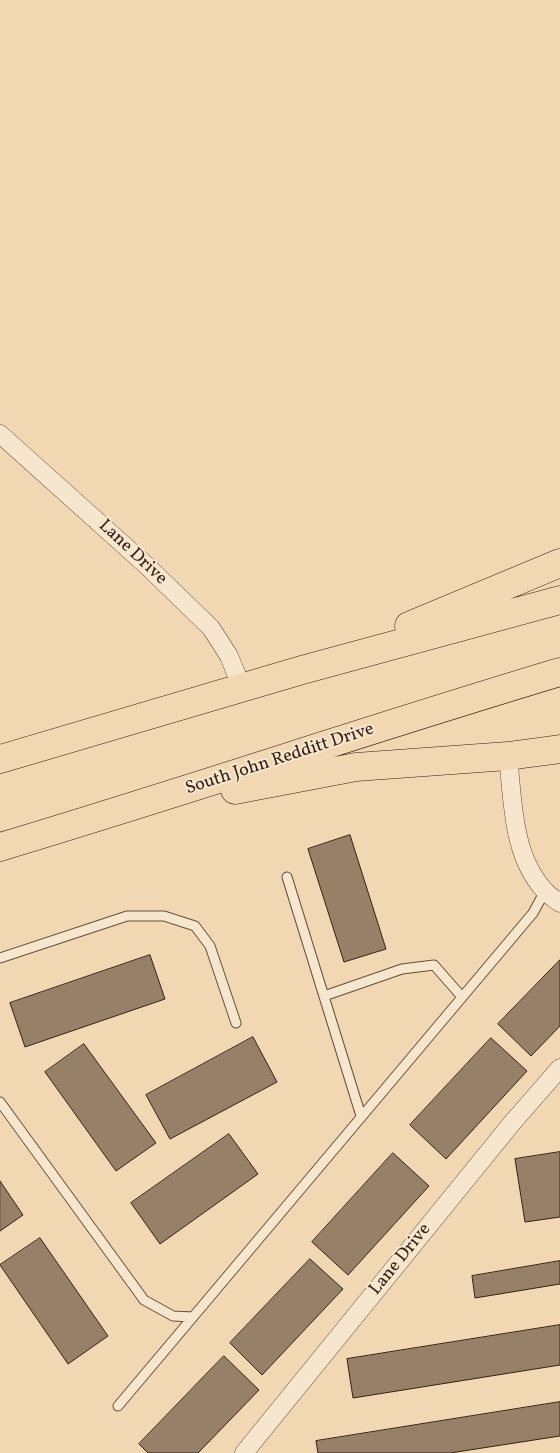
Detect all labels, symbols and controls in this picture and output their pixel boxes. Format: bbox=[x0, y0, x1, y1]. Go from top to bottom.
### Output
street label: Lane Drive bbox=[93, 516, 171, 590]
street label: South John Redditt Drive bbox=[183, 719, 377, 801]
street label: Lane Drive bbox=[366, 1220, 436, 1300]

